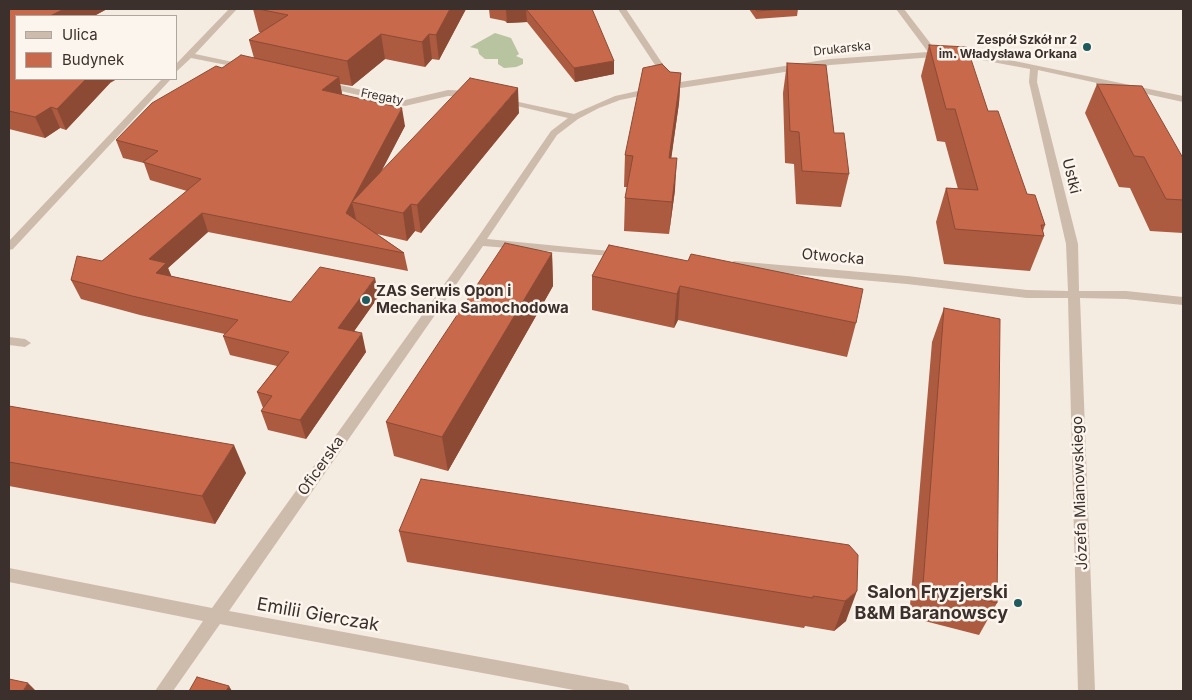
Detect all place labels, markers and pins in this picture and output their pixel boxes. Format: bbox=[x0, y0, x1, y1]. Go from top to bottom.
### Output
place label: Zespół Szkół nr 2 im. Władysława Orkana bbox=[939, 33, 1077, 61]
marker: Zespół Szkół nr 2 im. Władysława Orkana bbox=[1081, 41, 1093, 53]
place label: ZAS Serwis Opon i Mechanika Samochodowa bbox=[376, 282, 569, 317]
marker: ZAS Serwis Opon i Mechanika Samochodowa bbox=[360, 294, 372, 306]
place label: Salon Fryzjerski B&M Baranowscy bbox=[855, 582, 1008, 624]
marker: Salon Fryzjerski B&M Baranowscy bbox=[1012, 597, 1024, 609]

